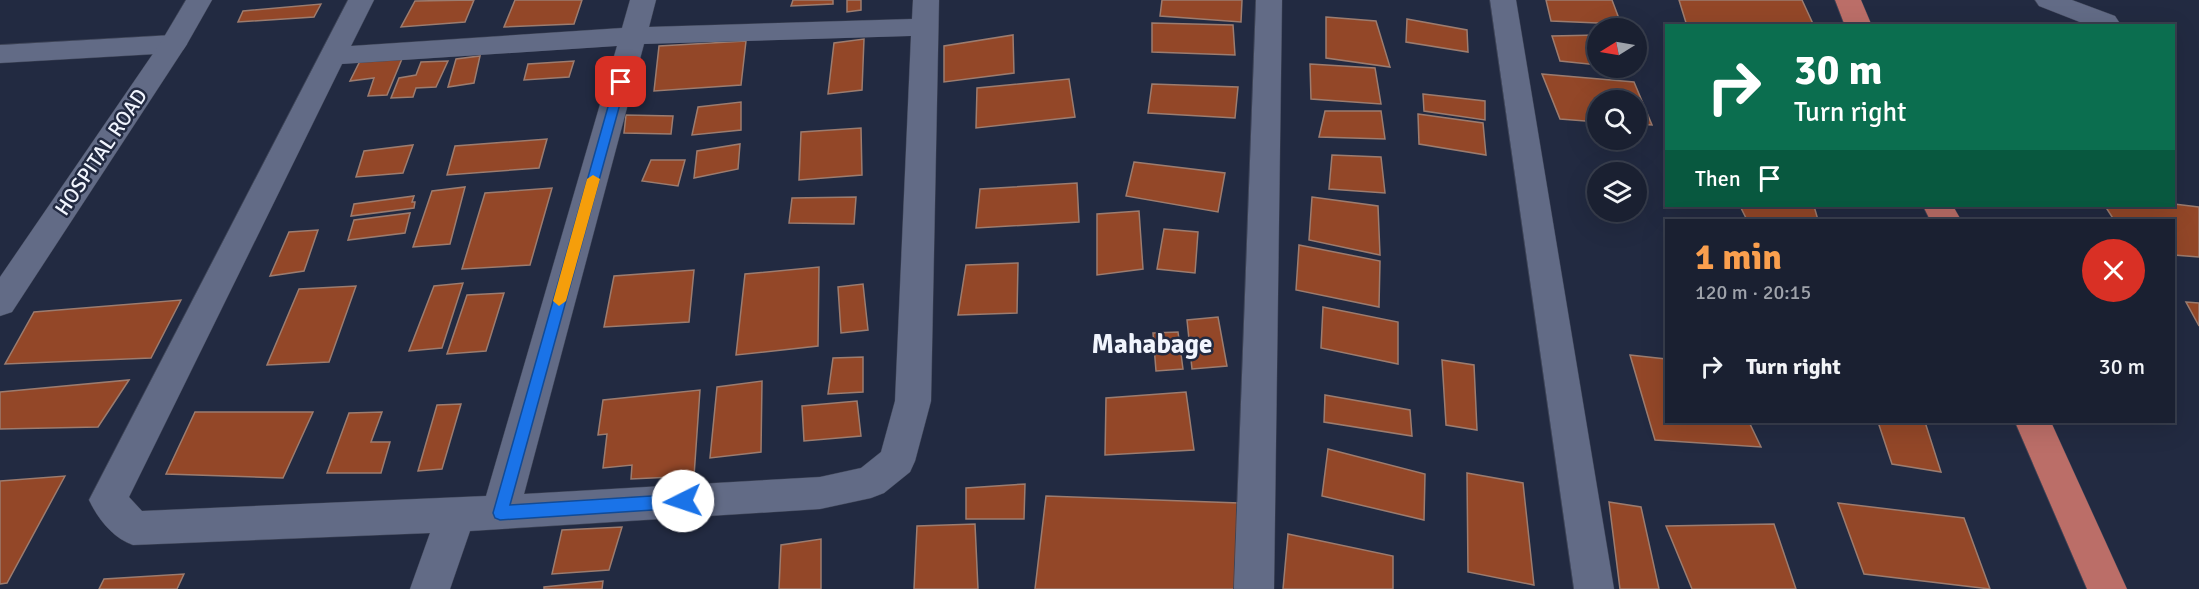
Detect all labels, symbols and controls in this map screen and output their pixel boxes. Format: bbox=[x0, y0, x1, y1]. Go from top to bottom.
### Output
north arrow bbox=[1587, 18, 1647, 78]
map controls bbox=[1587, 18, 1647, 222]
text: 30 m bbox=[1794, 45, 1883, 96]
icon: right bbox=[1695, 48, 1773, 126]
pin bbox=[595, 56, 646, 107]
icon: arrive bbox=[604, 65, 637, 98]
street label: HOSPITAL ROAD bbox=[49, 84, 153, 220]
button: search bbox=[1587, 90, 1647, 150]
text: Turn right bbox=[1794, 96, 1907, 129]
button: layers bbox=[1587, 162, 1647, 222]
icon: arrive bbox=[1753, 162, 1786, 195]
text: Then bbox=[1695, 165, 1741, 192]
text: 1 min bbox=[1695, 235, 1782, 280]
button: close bbox=[2082, 239, 2145, 302]
text: 120 m · 20:15 bbox=[1695, 280, 1811, 305]
district label: Mahabage bbox=[1092, 328, 1212, 361]
icon: right bbox=[1695, 350, 1728, 383]
text: Turn right bbox=[1746, 353, 1841, 380]
text: 30 m bbox=[2099, 353, 2145, 380]
position arrow bbox=[651, 469, 715, 533]

